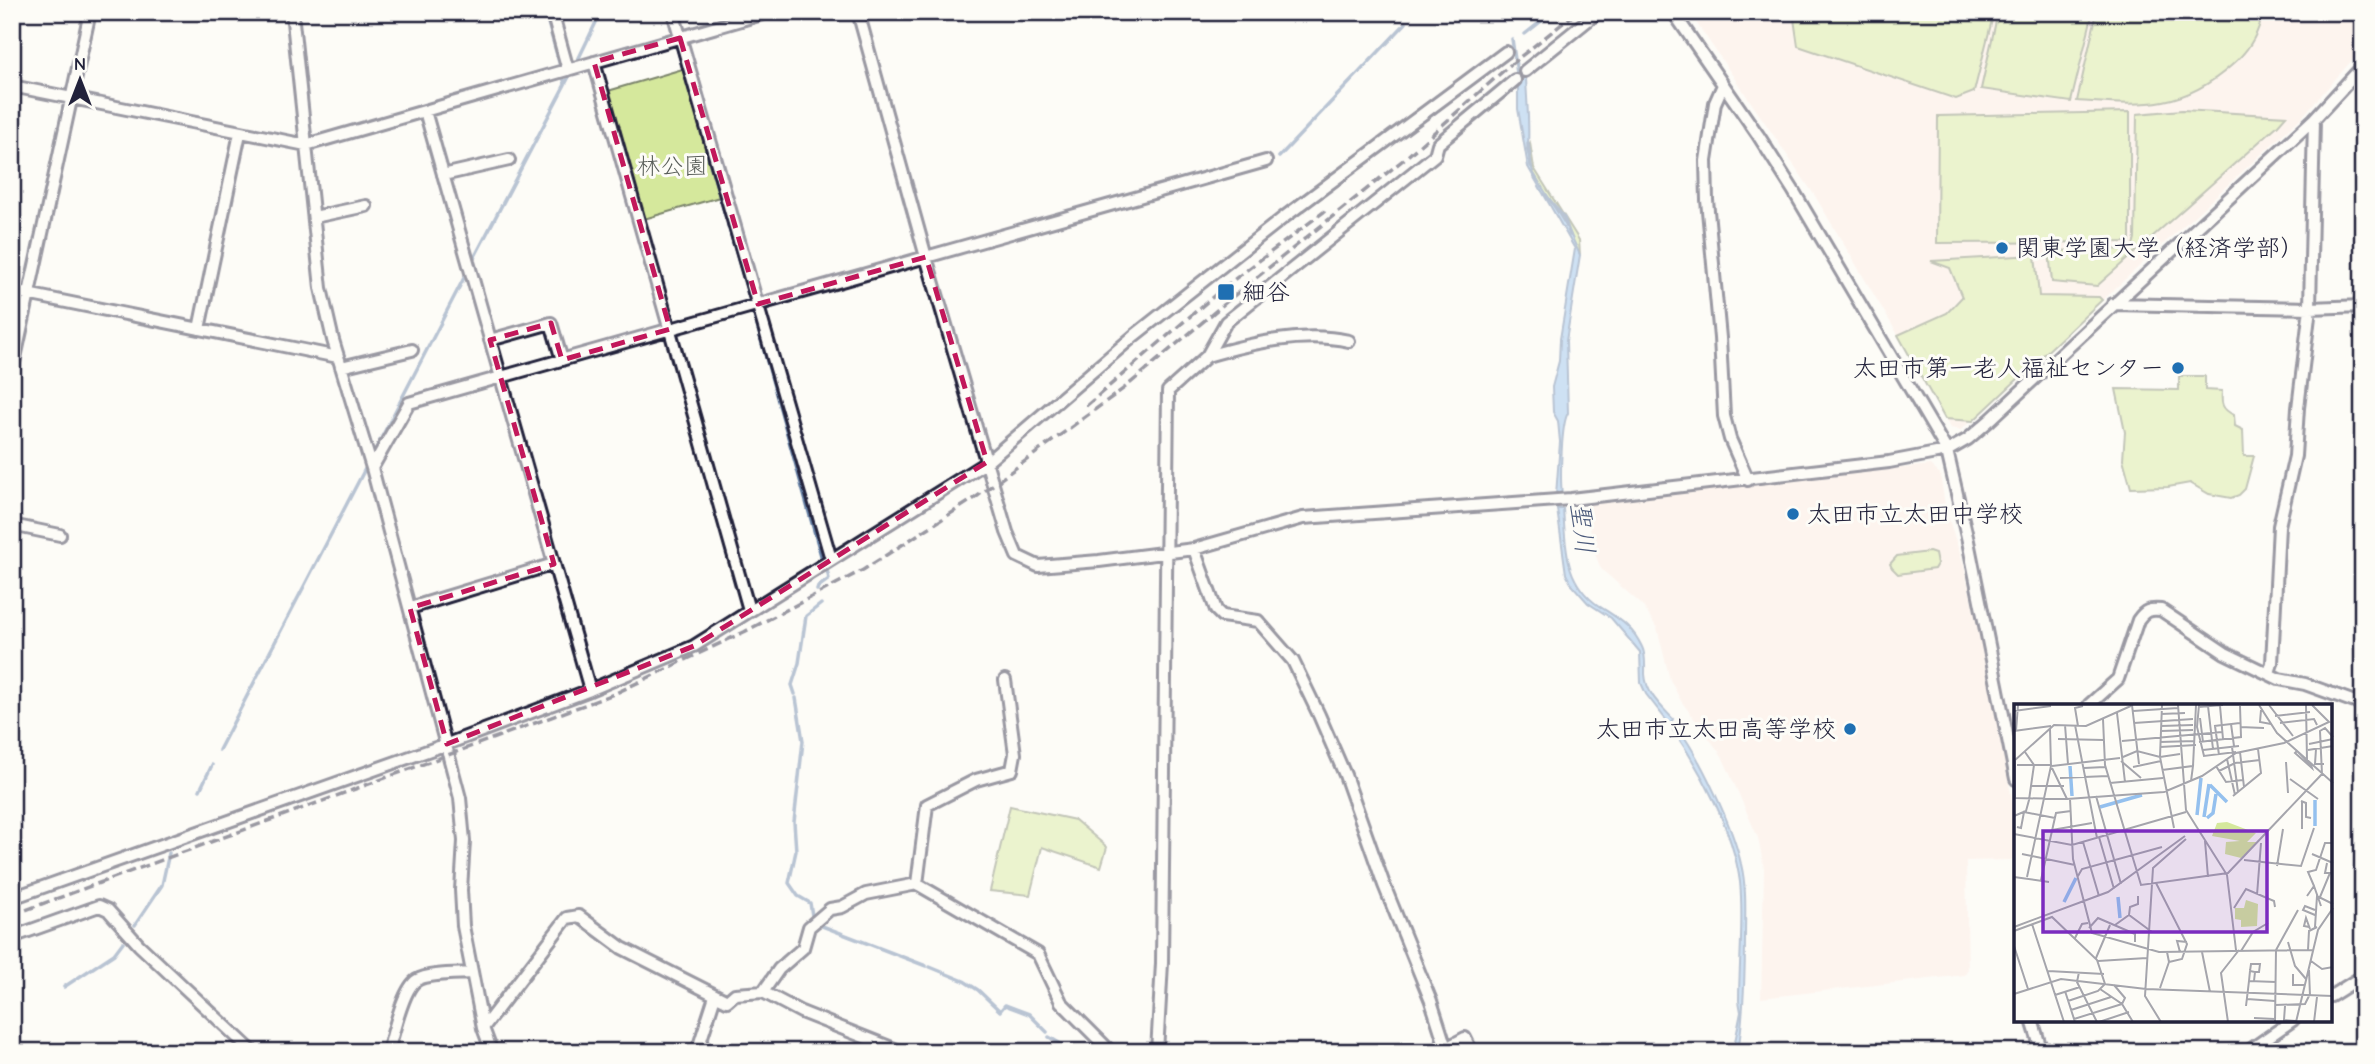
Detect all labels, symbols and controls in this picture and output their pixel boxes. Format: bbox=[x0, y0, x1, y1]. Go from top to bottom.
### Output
north arrow bbox=[46, 46, 116, 116]
text: N bbox=[74, 53, 86, 75]
park label: 林公園 bbox=[636, 152, 708, 180]
place label: 関東学園大学（経済学部） bbox=[2016, 234, 2304, 262]
marker: 関東学園大学（経済学部） bbox=[1994, 240, 2010, 256]
place label: 細谷 bbox=[1242, 278, 1290, 306]
marker: 細谷 bbox=[1216, 282, 1236, 302]
place label: 太田市第一老人福祉センター bbox=[1853, 354, 2164, 382]
marker: 太田市第一老人福祉センター bbox=[2170, 360, 2186, 376]
water label: 聖川 bbox=[1564, 500, 1600, 556]
place label: 太田市立太田中学校 bbox=[1807, 500, 2023, 528]
marker: 太田市立太田中学校 bbox=[1785, 506, 1801, 522]
inset map bbox=[2014, 704, 2333, 1022]
place label: 太田市立太田高等学校 bbox=[1596, 715, 1836, 743]
marker: 太田市立太田高等学校 bbox=[1842, 721, 1858, 737]

